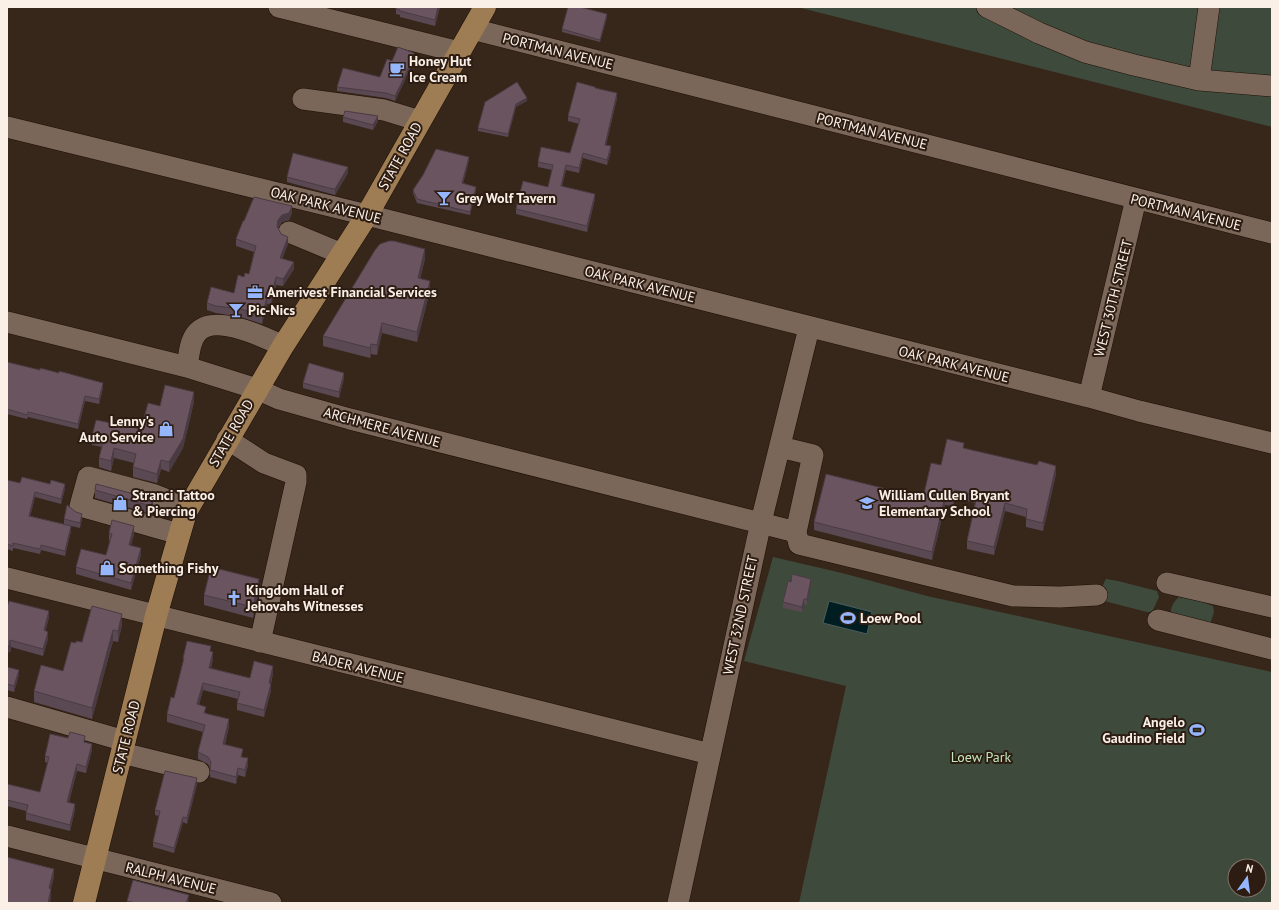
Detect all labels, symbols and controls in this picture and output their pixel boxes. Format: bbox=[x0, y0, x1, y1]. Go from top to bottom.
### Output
street label: PORTMAN AVENUE bbox=[501, 29, 615, 73]
place label: Honey Hut Ice Cream bbox=[409, 52, 472, 86]
cafe icon: Honey Hut Ice Cream bbox=[388, 60, 406, 78]
street label: PORTMAN AVENUE bbox=[815, 109, 929, 153]
street label: STATE ROAD bbox=[374, 119, 426, 193]
street label: OAK PARK AVENUE bbox=[269, 183, 383, 227]
bar icon: Grey Wolf Tavern bbox=[435, 189, 453, 207]
place label: Grey Wolf Tavern bbox=[456, 189, 556, 207]
street label: PORTMAN AVENUE bbox=[1129, 190, 1243, 234]
street label: WEST 30TH STREET bbox=[1090, 237, 1136, 358]
street label: OAK PARK AVENUE bbox=[583, 262, 697, 306]
office icon: Amerivest Financial Services bbox=[246, 283, 264, 301]
place label: Amerivest Financial Services bbox=[267, 283, 437, 301]
bar icon: Pic-Nics bbox=[227, 301, 245, 319]
place label: Pic-Nics bbox=[248, 301, 295, 319]
street label: OAK PARK AVENUE bbox=[897, 342, 1011, 386]
street label: STATE ROAD bbox=[204, 396, 258, 470]
street label: ARCHMERE AVENUE bbox=[322, 403, 442, 451]
place label: Lenny's Auto Service bbox=[79, 412, 154, 446]
shop icon: Lenny's Auto Service bbox=[157, 420, 175, 438]
place label: Stranci Tattoo & Piercing bbox=[132, 486, 215, 520]
place label: William Cullen Bryant Elementary School bbox=[879, 486, 1010, 520]
shop icon: Stranci Tattoo & Piercing bbox=[111, 494, 129, 512]
school or university icon: William Cullen Bryant Elementary School bbox=[858, 494, 876, 512]
street label: WEST 32ND STREET bbox=[719, 554, 761, 676]
shop icon: Something Fishy bbox=[98, 559, 116, 577]
place label: Something Fishy bbox=[119, 559, 219, 577]
place label: Kingdom Hall of Jehovahs Witnesses bbox=[245, 581, 364, 615]
church icon: Kingdom Hall of Jehovahs Witnesses bbox=[225, 589, 243, 607]
sports icon: Loew Pool bbox=[839, 609, 857, 627]
place label: Loew Pool bbox=[860, 609, 922, 627]
street label: BADER AVENUE bbox=[310, 647, 406, 687]
street label: STATE ROAD bbox=[108, 699, 144, 775]
place label: Angelo Gaudino Field bbox=[1102, 713, 1185, 747]
sports icon: Angelo Gaudino Field bbox=[1188, 721, 1206, 739]
park label: Loew Park bbox=[951, 748, 1011, 766]
street label: RALPH AVENUE bbox=[124, 858, 218, 898]
north arrow bbox=[1227, 858, 1267, 898]
text: N bbox=[1244, 861, 1255, 876]

